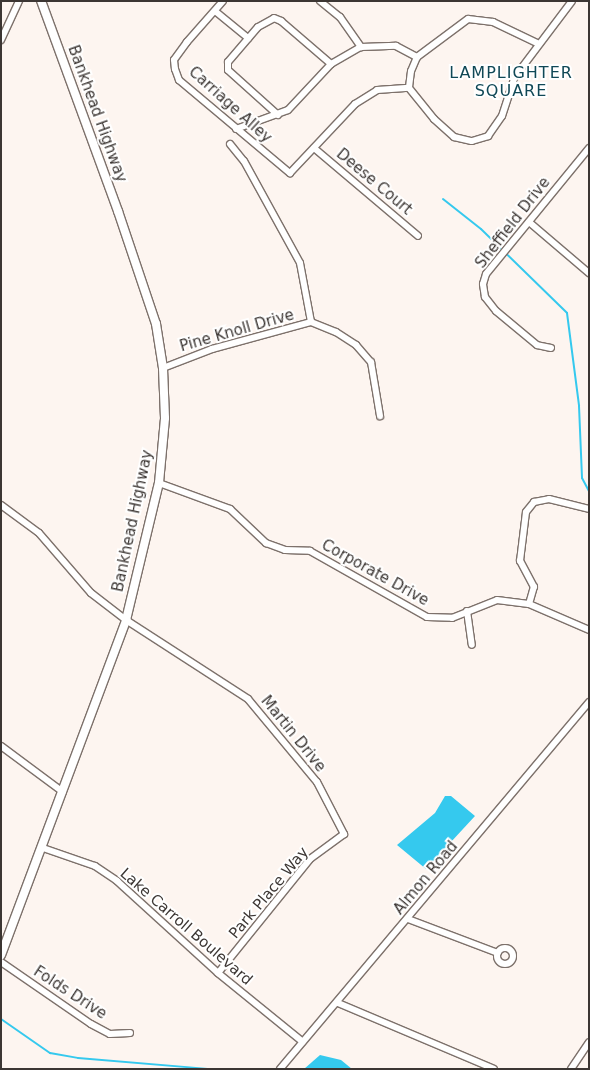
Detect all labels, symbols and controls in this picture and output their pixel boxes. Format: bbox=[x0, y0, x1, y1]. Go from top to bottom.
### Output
street label: Bankhead Highway bbox=[64, 43, 130, 185]
street label: Carriage Alley bbox=[185, 63, 275, 147]
district label: LAMPLIGHTER SQUARE bbox=[448, 63, 574, 101]
street label: Deese Court bbox=[333, 145, 415, 219]
street label: Sheffield Drive bbox=[472, 174, 554, 272]
street label: Pine Knoll Drive bbox=[178, 306, 296, 356]
street label: Bankhead Highway bbox=[109, 448, 157, 594]
street label: Corporate Drive bbox=[318, 536, 432, 610]
street label: Martin Drive bbox=[257, 692, 329, 776]
street label: Almon Road bbox=[390, 838, 462, 918]
street label: Park Place Way bbox=[226, 844, 312, 942]
street label: Lake Carroll Boulevard bbox=[116, 865, 256, 989]
street label: Folds Drive bbox=[30, 963, 110, 1023]

